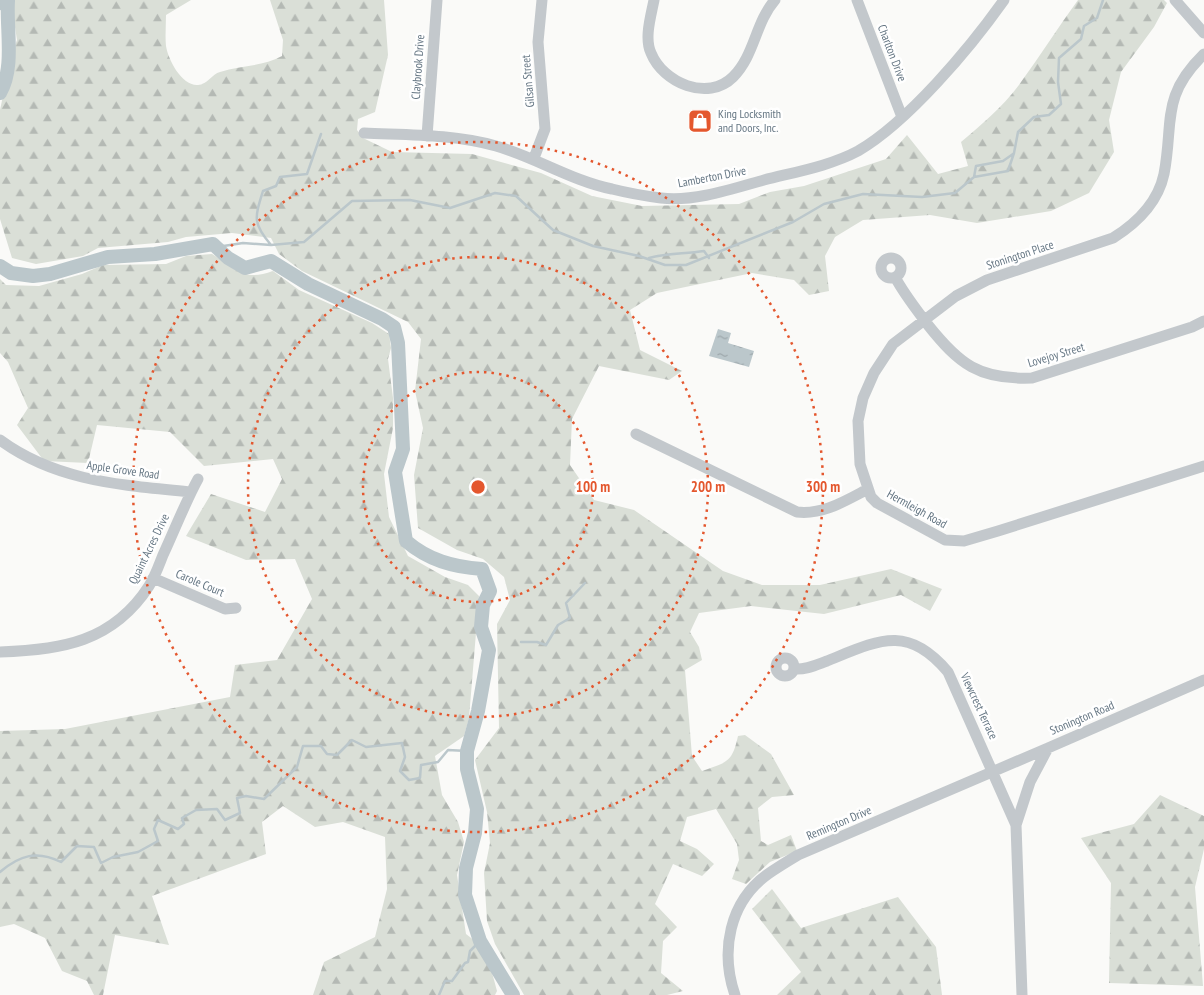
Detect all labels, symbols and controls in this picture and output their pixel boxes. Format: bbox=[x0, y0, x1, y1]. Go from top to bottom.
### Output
street label: Charlton Drive bbox=[875, 22, 910, 83]
street label: Claybrook Drive bbox=[408, 34, 427, 100]
street label: Gilsan Street bbox=[518, 53, 537, 108]
place label: King Locksmith and Doors, Inc. bbox=[718, 106, 781, 135]
shop icon: King Locksmith and Doors, Inc. bbox=[687, 108, 713, 134]
street label: Lamberton Drive bbox=[677, 163, 747, 190]
street label: Stonington Place bbox=[984, 237, 1056, 272]
street label: Lovejoy Street bbox=[1026, 339, 1087, 370]
street label: Apple Grove Road bbox=[86, 457, 160, 482]
text: 100 m bbox=[576, 477, 610, 496]
text: 200 m bbox=[691, 477, 725, 496]
text: 300 m bbox=[806, 477, 840, 496]
centre of rings bbox=[469, 478, 487, 496]
street label: Hermleigh Road bbox=[885, 486, 950, 531]
street label: Quaint Acres Drive bbox=[125, 511, 172, 586]
street label: Carole Court bbox=[174, 566, 227, 600]
street label: Viewcrest Terrace bbox=[957, 669, 1001, 741]
street label: Stonington Road bbox=[1047, 697, 1116, 738]
street label: Remington Drive bbox=[804, 802, 874, 843]

